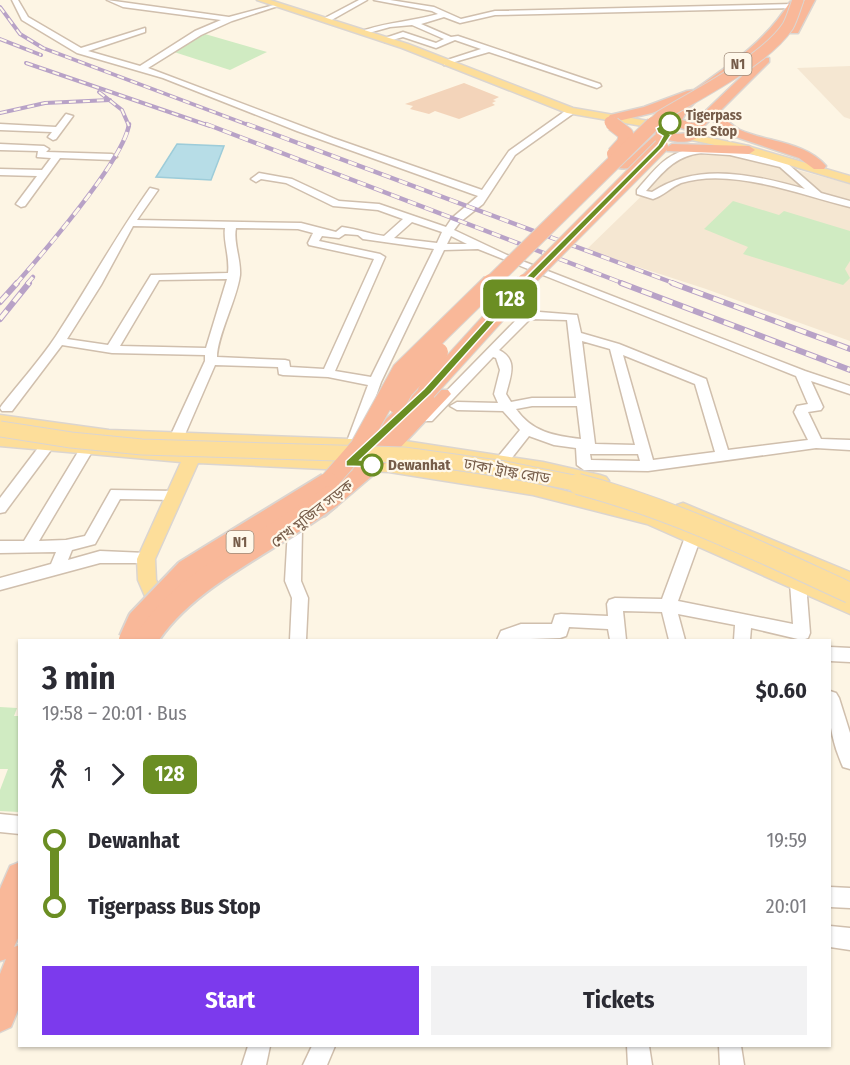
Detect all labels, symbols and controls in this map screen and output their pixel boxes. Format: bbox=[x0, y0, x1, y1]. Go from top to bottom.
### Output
road number: N1 bbox=[724, 53, 752, 75]
place label: Tigerpass Bus Stop bbox=[686, 107, 742, 140]
marker: Tigerpass Bus Stop bbox=[659, 112, 681, 134]
line badge: 128 bbox=[476, 280, 544, 318]
text: 128 bbox=[495, 286, 525, 312]
marker: Dewanhat bbox=[361, 454, 383, 476]
street label: ঢাকা ট্রাঙ্ক রোড bbox=[462, 454, 552, 487]
place label: Dewanhat bbox=[388, 456, 451, 474]
street label: শেখ মুজিব সড়ক bbox=[267, 476, 357, 552]
road number: N1 bbox=[226, 531, 254, 553]
text: 3 min bbox=[42, 658, 116, 698]
text: $0.60 bbox=[756, 677, 807, 704]
text: 19:58 – 20:01 · Bus bbox=[42, 701, 187, 725]
icon: walk bbox=[42, 758, 75, 791]
icon: forward bbox=[101, 758, 134, 791]
text: 128 bbox=[155, 761, 185, 787]
text: 1 bbox=[84, 762, 92, 786]
text: Dewanhat bbox=[88, 827, 180, 854]
text: 19:59 bbox=[767, 828, 807, 852]
text: Tigerpass Bus Stop bbox=[88, 893, 261, 920]
text: 20:01 bbox=[766, 894, 807, 918]
button: Start bbox=[42, 966, 419, 1035]
button: Tickets bbox=[431, 966, 807, 1035]

